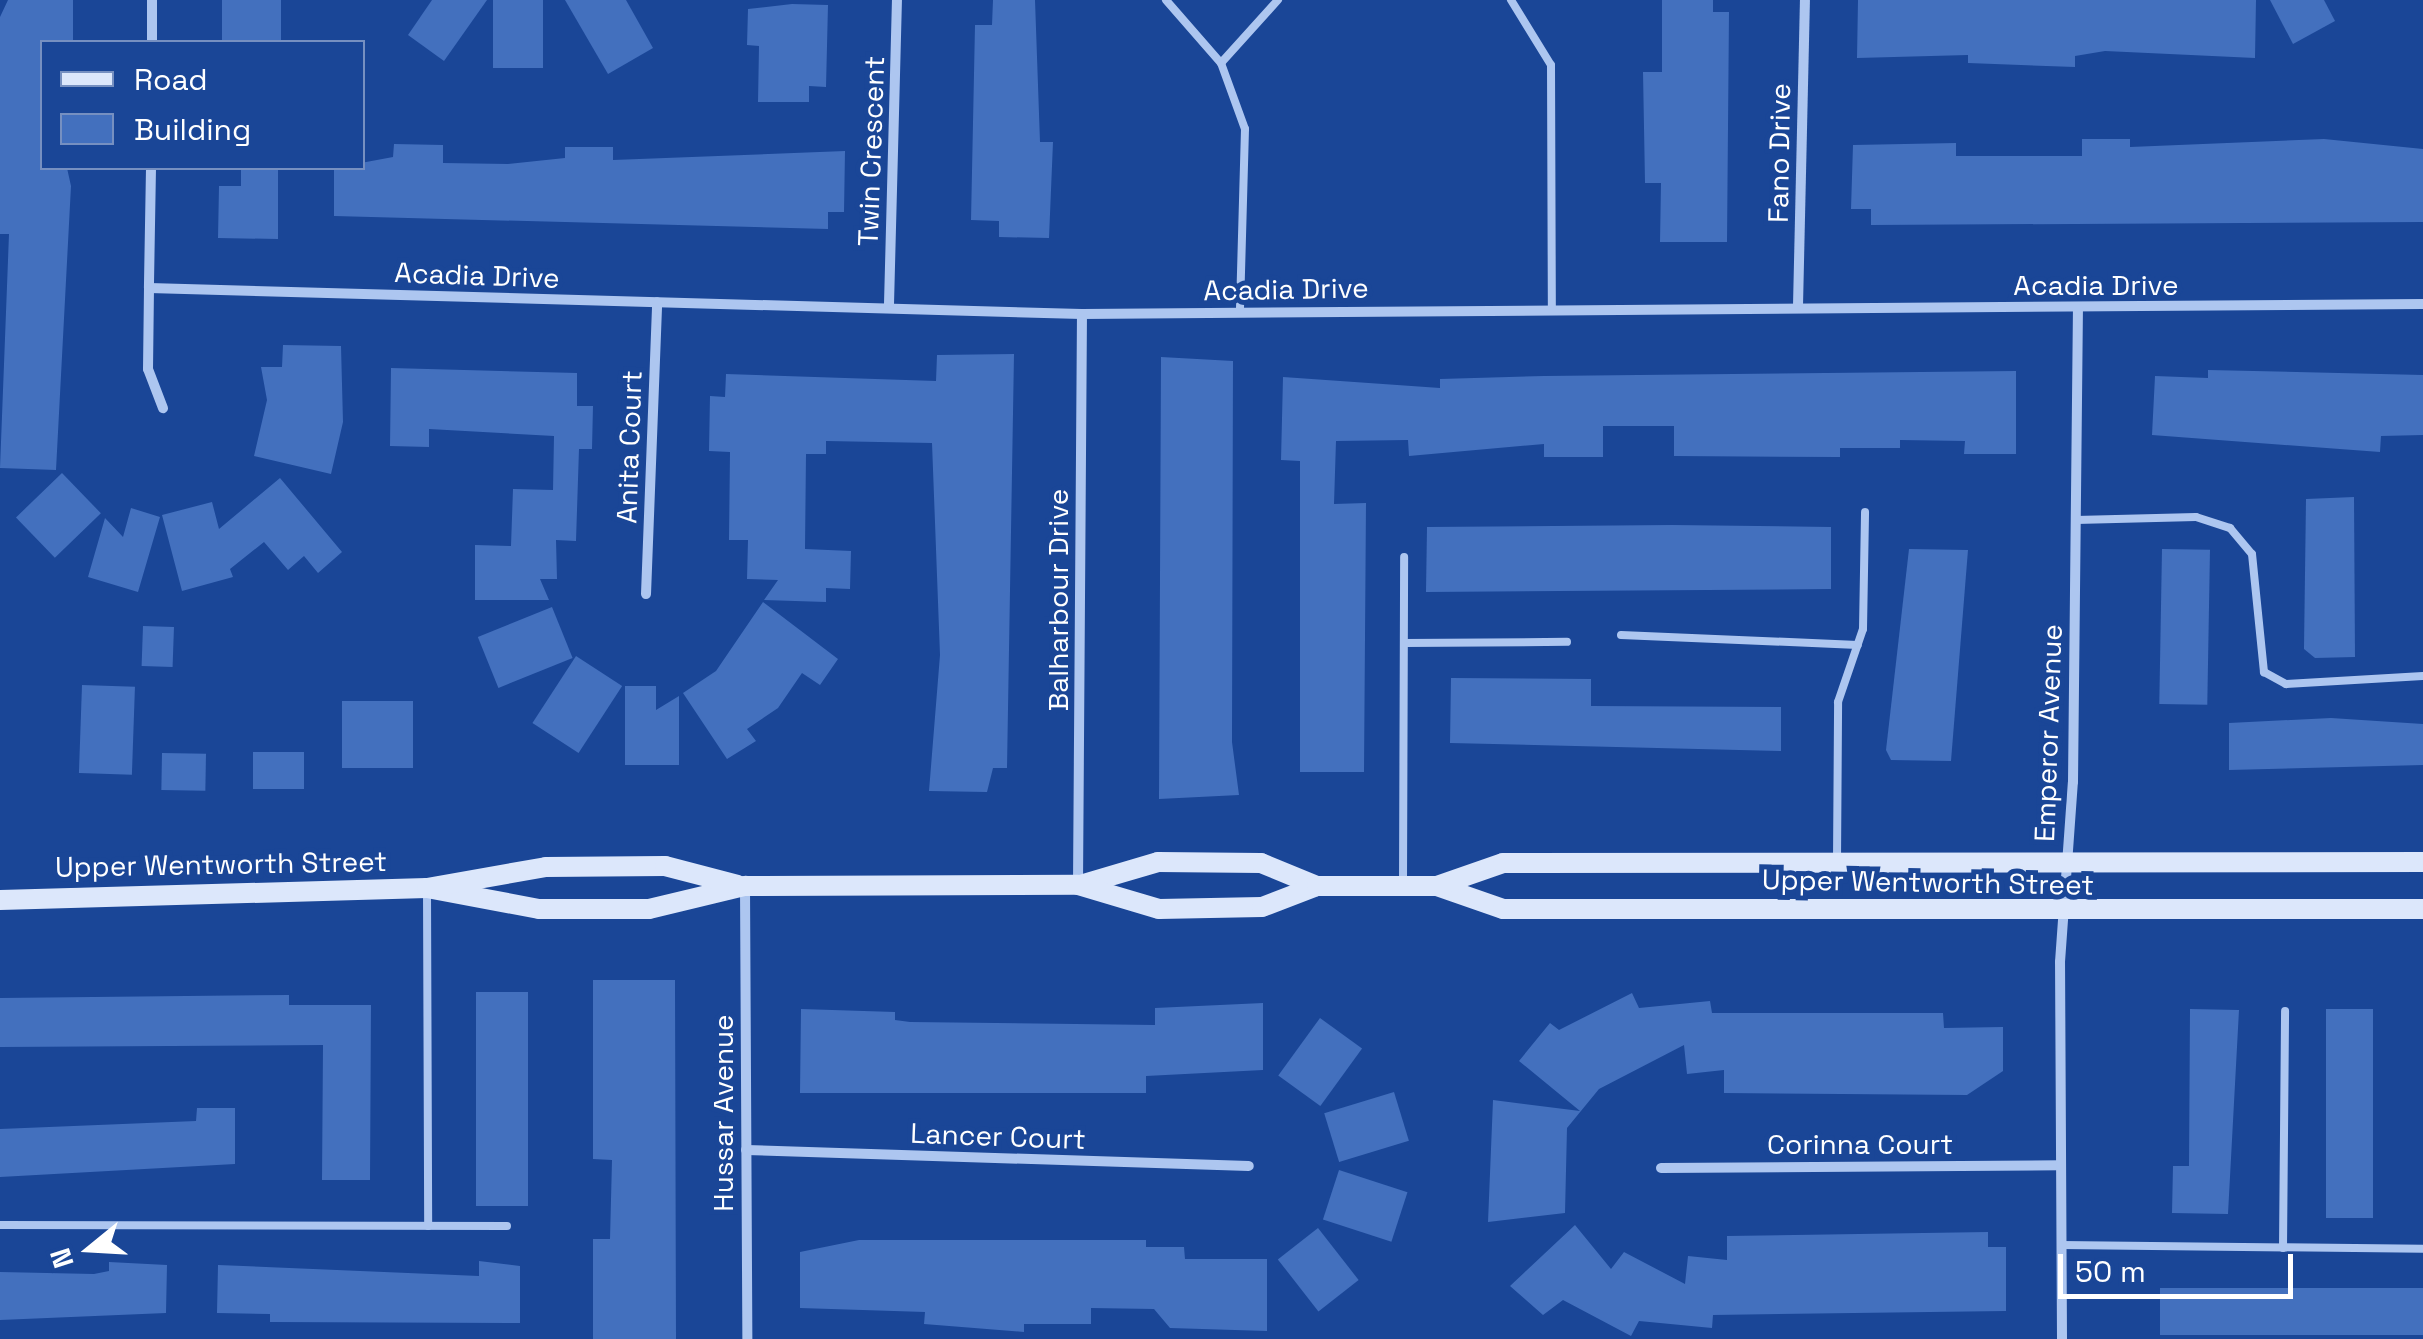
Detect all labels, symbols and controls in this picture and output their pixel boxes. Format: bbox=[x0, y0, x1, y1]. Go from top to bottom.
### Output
legend bbox=[40, 40, 365, 170]
street label: Twin Crescent bbox=[851, 55, 891, 247]
text: Road bbox=[134, 60, 208, 99]
street label: Fano Drive bbox=[1761, 83, 1797, 223]
text: Building bbox=[134, 110, 251, 149]
street label: Acadia Drive bbox=[394, 255, 560, 295]
street label: Acadia Drive bbox=[2013, 268, 2179, 302]
street label: Acadia Drive bbox=[1203, 271, 1369, 307]
street label: Anita Court bbox=[610, 370, 648, 524]
street label: Balharbour Drive bbox=[1041, 489, 1075, 711]
street label: Emperor Avenue bbox=[2027, 623, 2069, 843]
street label: Upper Wentworth Street bbox=[55, 844, 387, 884]
street label: Upper Wentworth Street bbox=[1762, 862, 2094, 902]
street label: Hussar Avenue bbox=[706, 1014, 740, 1212]
street label: Lancer Court bbox=[910, 1116, 1086, 1156]
street label: Corinna Court bbox=[1767, 1127, 1953, 1161]
north arrow bbox=[40, 1199, 140, 1299]
scale bar bbox=[2063, 1234, 2298, 1296]
text: N bbox=[41, 1244, 81, 1273]
text: 50 m bbox=[2075, 1252, 2146, 1291]

